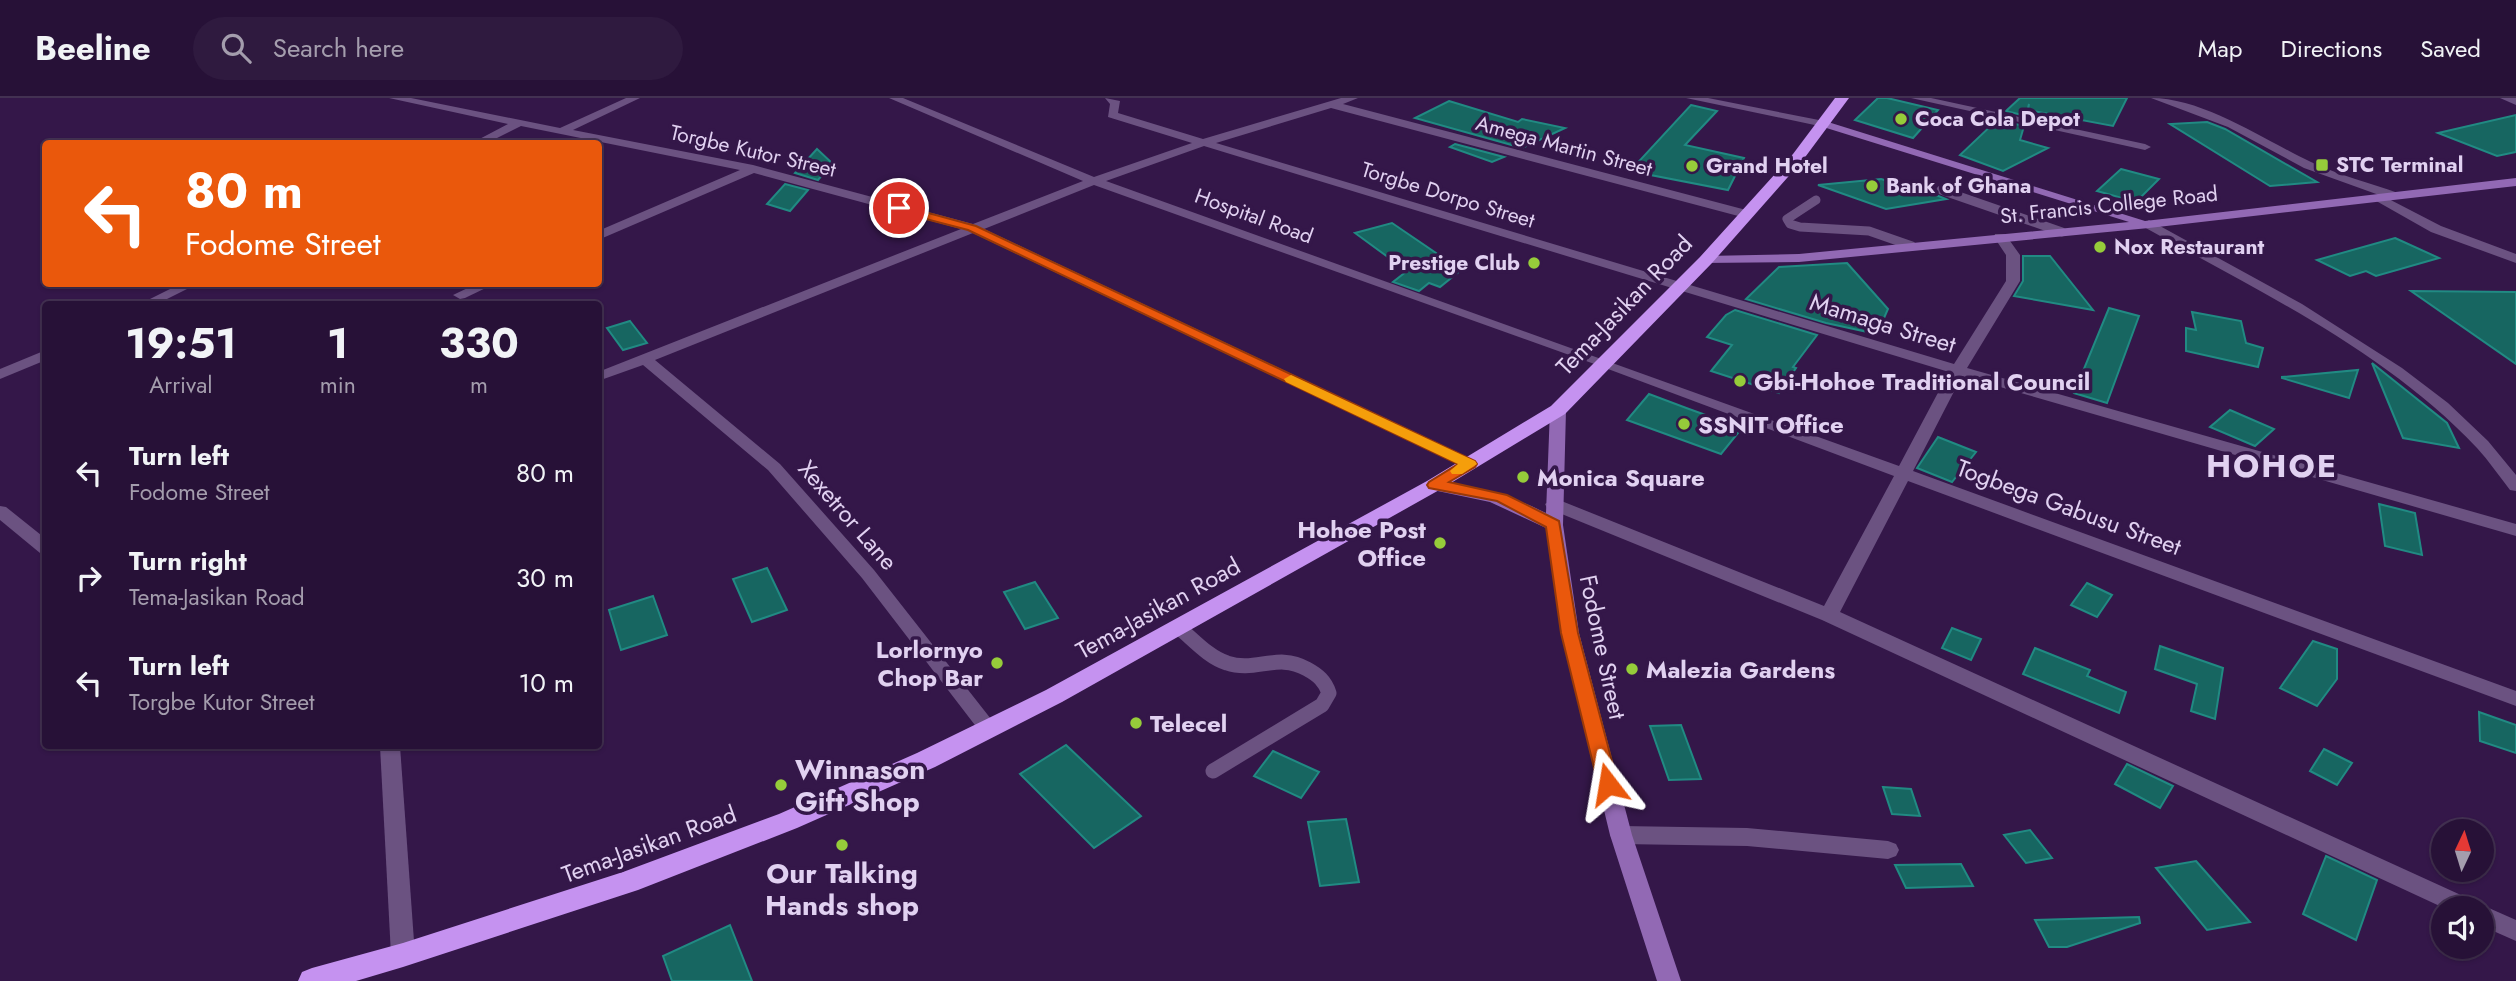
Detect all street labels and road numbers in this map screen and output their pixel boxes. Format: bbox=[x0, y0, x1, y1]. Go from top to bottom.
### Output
street label: Amega Martin Street bbox=[1472, 108, 1656, 184]
street label: Torgbe Kutor Street bbox=[667, 117, 839, 185]
street label: Torgbe Dorpo Street bbox=[1358, 154, 1538, 236]
street label: St. Francis College Road bbox=[1999, 179, 2219, 231]
street label: Hospital Road bbox=[1191, 181, 1317, 251]
street label: Tema-Jasikan Road bbox=[1548, 227, 1700, 383]
street label: Mamaga Street bbox=[1806, 284, 1961, 362]
street label: Togbega Gabusu Street bbox=[1952, 450, 2187, 564]
street label: Xexetror Lane bbox=[790, 452, 906, 578]
street label: Tema-Jasikan Road bbox=[1069, 548, 1247, 668]
street label: Fodome Street bbox=[1571, 572, 1635, 723]
street label: Tema-Jasikan Road bbox=[557, 796, 741, 892]

